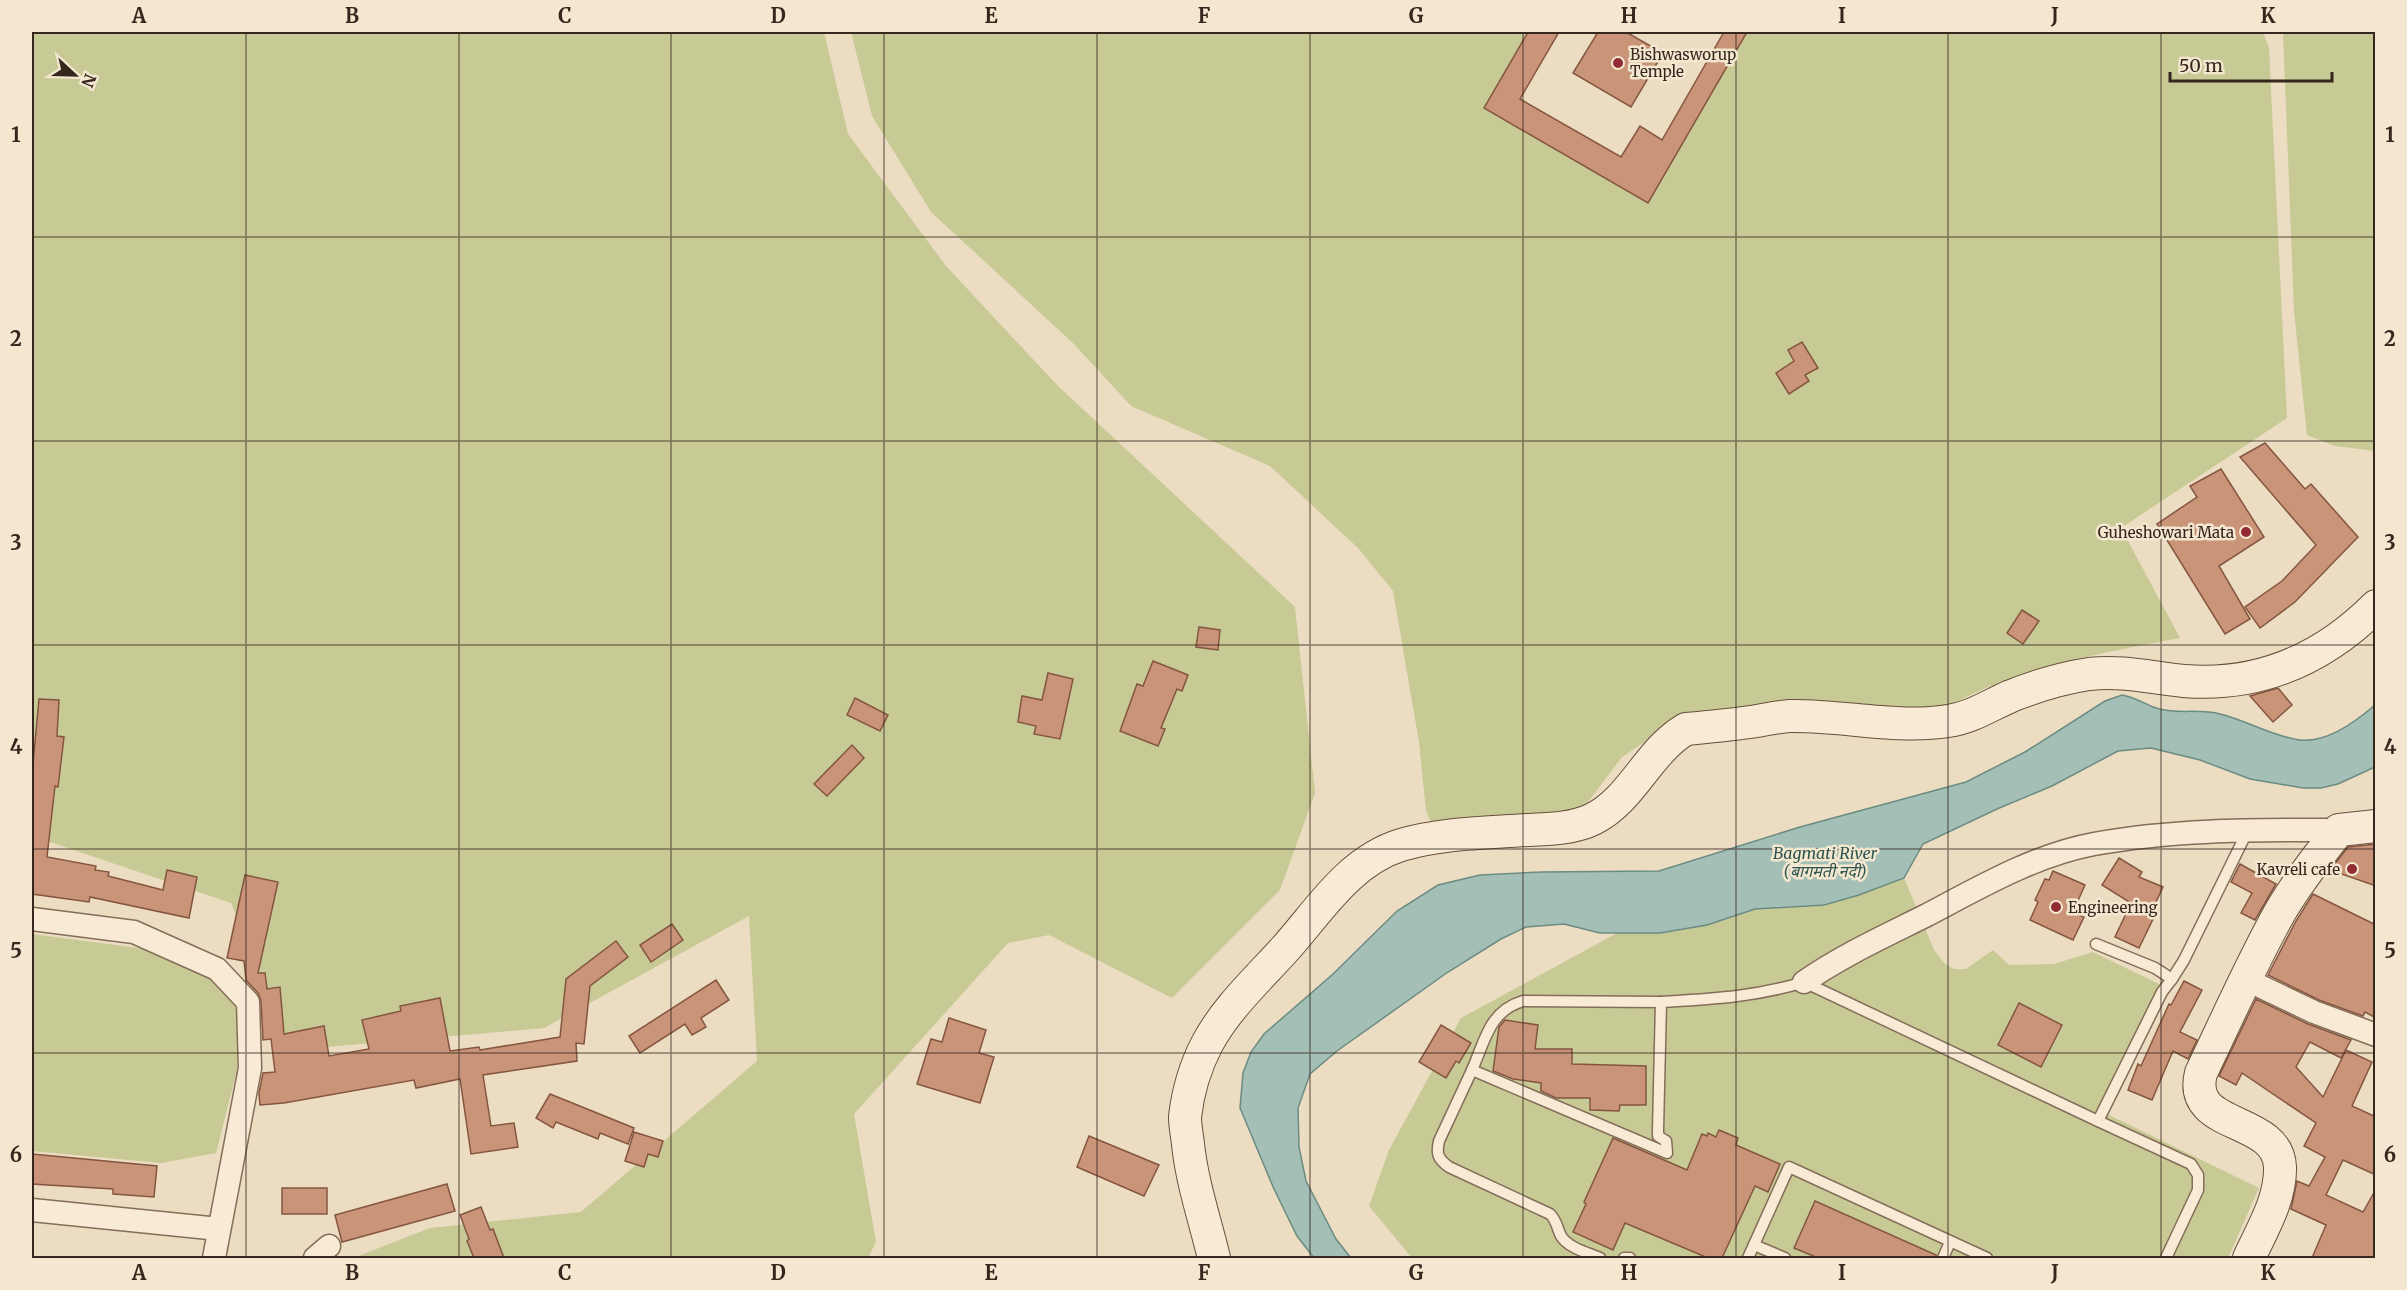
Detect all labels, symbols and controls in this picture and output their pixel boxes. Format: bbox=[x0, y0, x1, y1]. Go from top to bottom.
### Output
text: A bbox=[131, 3, 147, 28]
text: B bbox=[345, 3, 359, 28]
text: C bbox=[558, 3, 572, 28]
text: D bbox=[770, 3, 786, 28]
text: E bbox=[984, 3, 998, 28]
text: F bbox=[1198, 3, 1211, 28]
text: G bbox=[1409, 3, 1424, 28]
text: H bbox=[1621, 3, 1637, 28]
text: I bbox=[1838, 3, 1846, 28]
text: J bbox=[2050, 3, 2059, 28]
text: K bbox=[2261, 3, 2276, 28]
north arrow bbox=[45, 45, 105, 105]
place label: Bishwasworup Temple bbox=[1630, 45, 1736, 81]
scale bar bbox=[2170, 45, 2332, 83]
text: 50 m bbox=[2179, 54, 2223, 77]
marker: Bishwasworup Temple bbox=[1611, 56, 1625, 70]
text: N bbox=[77, 71, 101, 91]
text: 1 bbox=[11, 122, 21, 147]
text: 1 bbox=[2385, 122, 2395, 147]
text: 2 bbox=[10, 326, 22, 351]
text: 2 bbox=[2384, 326, 2396, 351]
place label: Guheshowari Mata bbox=[2098, 523, 2234, 542]
marker: Guheshowari Mata bbox=[2239, 525, 2253, 539]
text: 3 bbox=[10, 530, 22, 555]
text: 3 bbox=[2384, 530, 2396, 555]
text: 4 bbox=[10, 734, 23, 759]
text: 4 bbox=[2384, 734, 2397, 759]
water label: Bagmati River (बागमती नदी) bbox=[1773, 843, 1878, 881]
place label: Kavreli cafe bbox=[2257, 860, 2340, 879]
marker: Kavreli cafe bbox=[2345, 862, 2359, 876]
place label: Engineering bbox=[2068, 898, 2158, 917]
marker: Engineering bbox=[2049, 900, 2063, 914]
text: 5 bbox=[10, 938, 22, 963]
text: 5 bbox=[2384, 938, 2396, 963]
text: 6 bbox=[10, 1142, 22, 1167]
text: 6 bbox=[2384, 1142, 2396, 1167]
text: A bbox=[131, 1260, 147, 1285]
text: B bbox=[345, 1260, 359, 1285]
text: C bbox=[558, 1260, 572, 1285]
text: D bbox=[770, 1260, 786, 1285]
text: E bbox=[984, 1260, 998, 1285]
text: F bbox=[1198, 1260, 1211, 1285]
text: G bbox=[1409, 1260, 1424, 1285]
text: H bbox=[1621, 1260, 1637, 1285]
text: I bbox=[1838, 1260, 1846, 1285]
text: J bbox=[2050, 1260, 2059, 1285]
text: K bbox=[2261, 1260, 2276, 1285]

